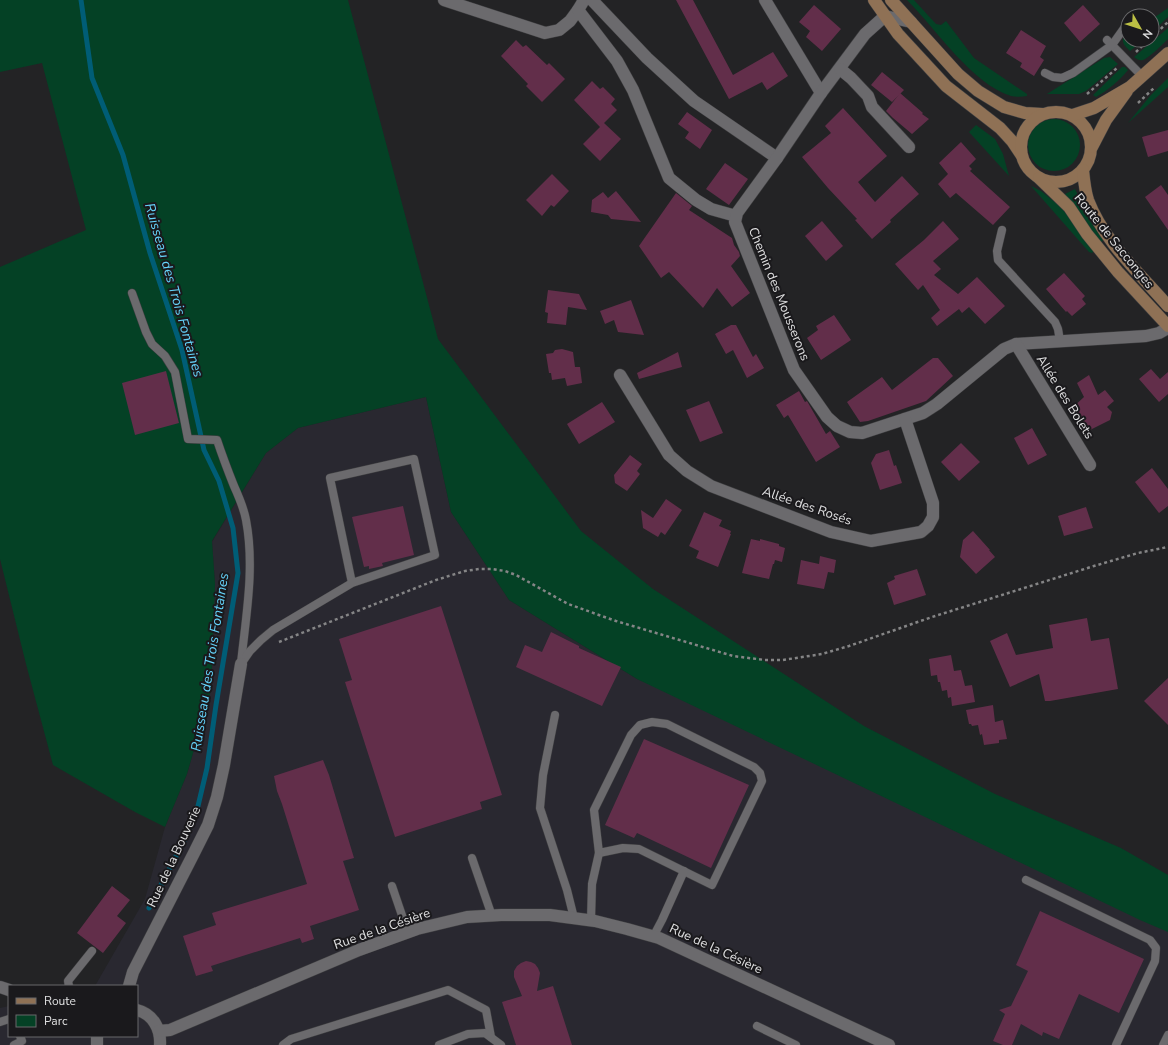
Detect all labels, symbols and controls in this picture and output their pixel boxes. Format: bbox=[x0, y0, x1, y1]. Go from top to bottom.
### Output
north arrow bbox=[1120, 8, 1160, 48]
text: N bbox=[1139, 26, 1156, 42]
street label: Route de Sacconges bbox=[1070, 190, 1158, 292]
water label: Ruisseau des Trois Fontaines bbox=[140, 201, 208, 380]
street label: Chemin des Mousserons bbox=[744, 225, 814, 363]
street label: Allée des Bolets bbox=[1032, 352, 1098, 442]
street label: Allée des Rosés bbox=[760, 482, 854, 530]
water label: Ruisseau des Trois Fontaines bbox=[186, 571, 234, 753]
street label: Rue de la Bouverie bbox=[143, 803, 205, 910]
street label: Rue de la Césière bbox=[331, 904, 433, 954]
street label: Rue de la Césière bbox=[666, 919, 766, 979]
legend bbox=[8, 985, 138, 1037]
text: Route bbox=[44, 993, 76, 1009]
text: Parc bbox=[44, 1013, 68, 1029]

